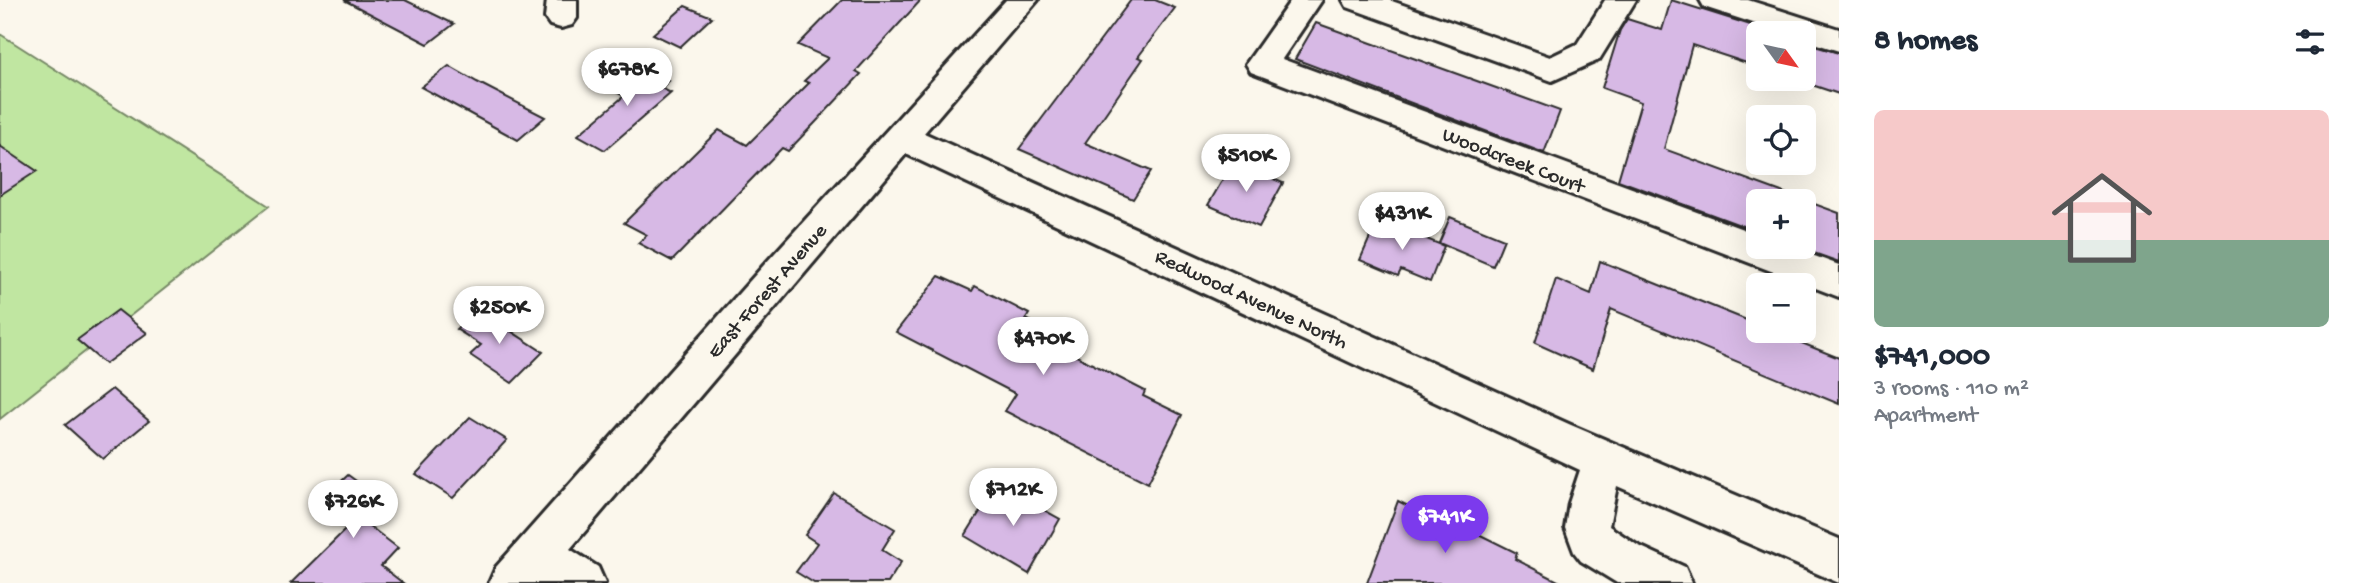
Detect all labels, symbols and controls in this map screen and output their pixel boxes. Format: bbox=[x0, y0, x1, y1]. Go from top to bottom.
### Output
north arrow bbox=[1746, 21, 1816, 91]
map controls bbox=[1746, 21, 1816, 343]
icon: filters bbox=[2291, 23, 2329, 61]
text: 8 homes bbox=[1874, 25, 1977, 60]
pin: $678K bbox=[578, 48, 676, 108]
text: $678K bbox=[597, 57, 657, 84]
button: locate bbox=[1746, 105, 1816, 175]
street label: Woodcreek Court bbox=[1438, 124, 1590, 202]
pin: $510K bbox=[1197, 134, 1295, 194]
text: $510K bbox=[1217, 143, 1275, 170]
icon: home bbox=[2039, 155, 2165, 281]
button: + bbox=[1746, 189, 1816, 259]
pin: $431K bbox=[1353, 192, 1451, 252]
text: $431K bbox=[1374, 201, 1430, 228]
street label: East Forest Avenue bbox=[703, 219, 835, 365]
street label: Redwood Avenue North bbox=[1150, 246, 1351, 357]
button: − bbox=[1746, 273, 1816, 343]
pin: $250K bbox=[450, 286, 548, 346]
text: $250K bbox=[469, 295, 529, 322]
pin: $470K bbox=[994, 318, 1092, 377]
text: $470K bbox=[1014, 326, 1072, 353]
text: $741,000 bbox=[1874, 341, 1990, 376]
text: 3 rooms · 110 m² bbox=[1874, 376, 2029, 403]
text: Apartment bbox=[1874, 403, 1978, 430]
pin: $712K bbox=[964, 468, 1062, 528]
text: $712K bbox=[985, 477, 1041, 504]
pin: $726K bbox=[304, 480, 402, 540]
text: $726K bbox=[324, 489, 382, 516]
pin: $741K bbox=[1396, 496, 1494, 555]
text: $741K bbox=[1417, 504, 1473, 531]

